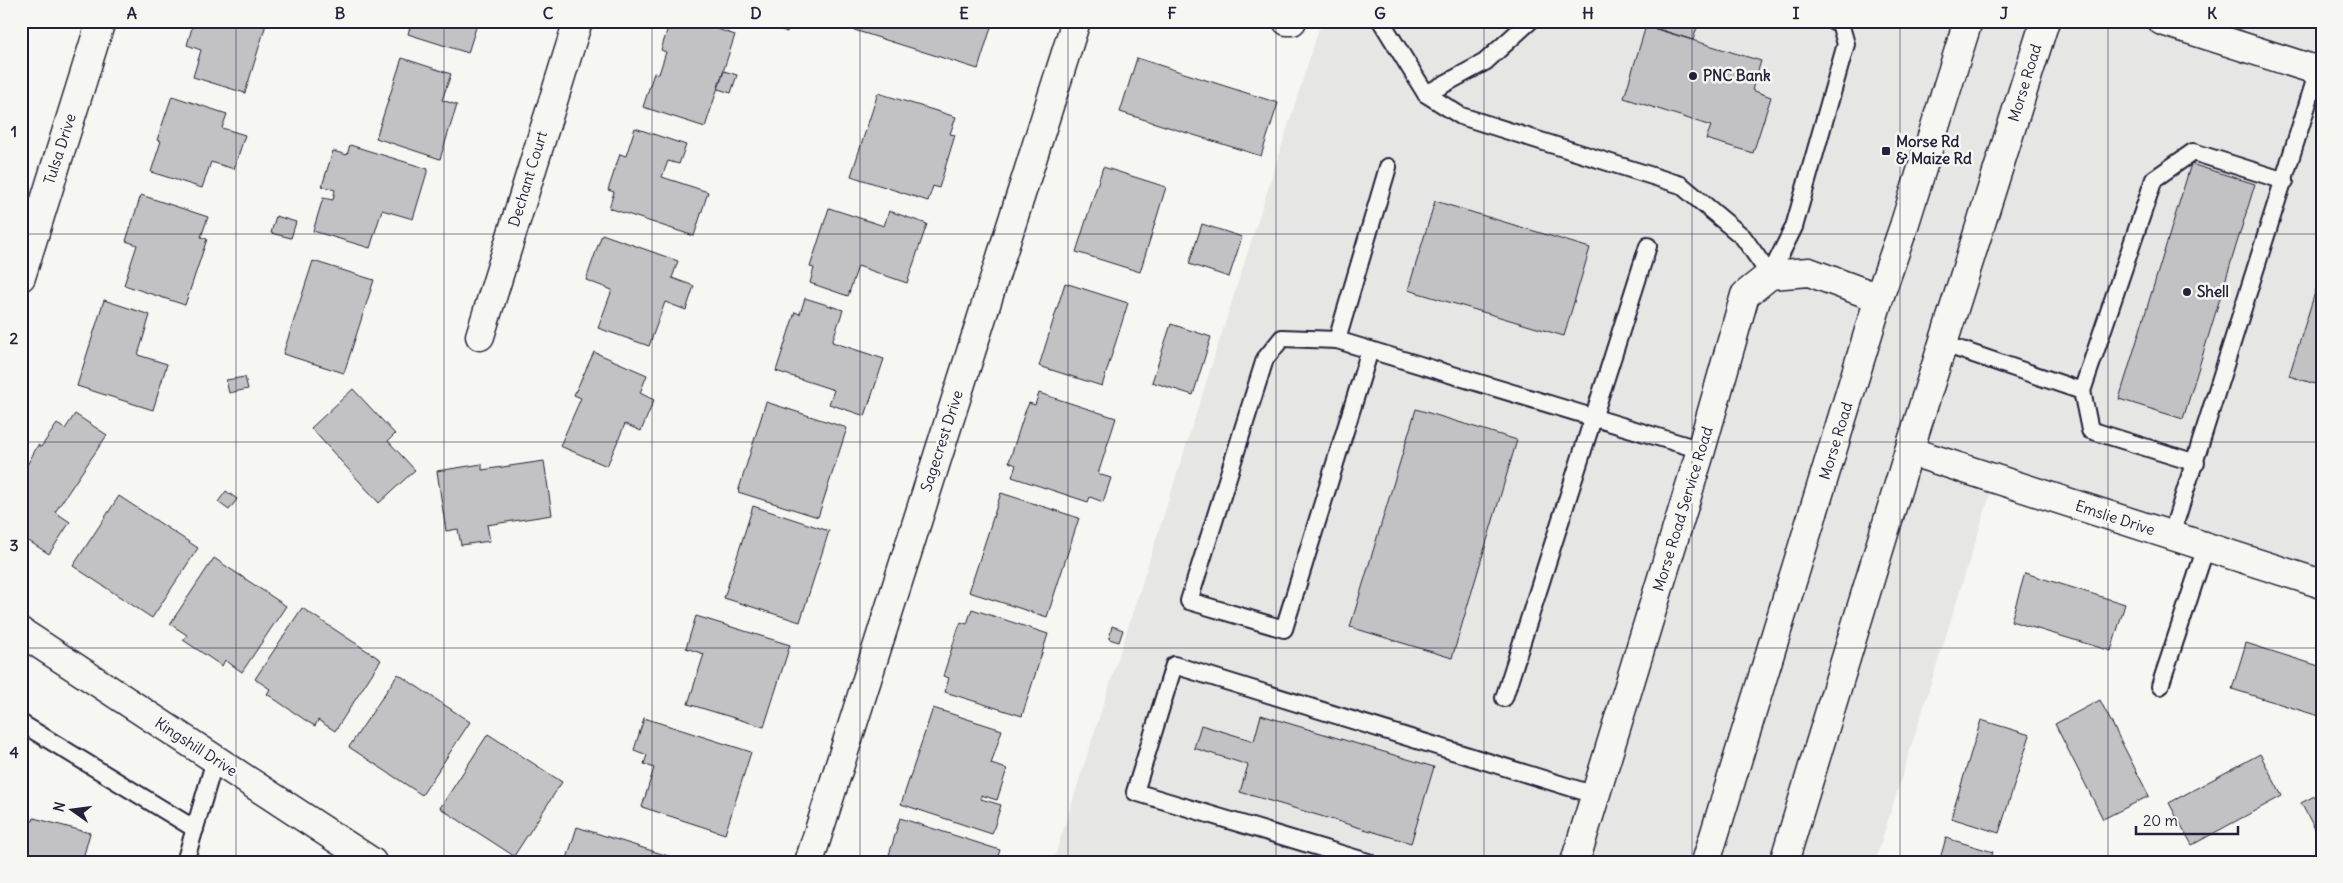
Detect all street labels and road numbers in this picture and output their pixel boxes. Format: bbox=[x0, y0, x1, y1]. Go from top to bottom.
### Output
street label: Morse Road bbox=[2004, 42, 2045, 124]
street label: Tulsa Drive bbox=[39, 111, 80, 187]
street label: Dechant Court bbox=[504, 129, 551, 229]
street label: Sagecrest Drive bbox=[916, 388, 967, 494]
street label: Morse Road bbox=[1815, 400, 1856, 482]
street label: Morse Road Service Road bbox=[1648, 424, 1717, 593]
street label: Emslie Drive bbox=[2073, 496, 2157, 539]
street label: Kingshill Drive bbox=[152, 713, 241, 780]

